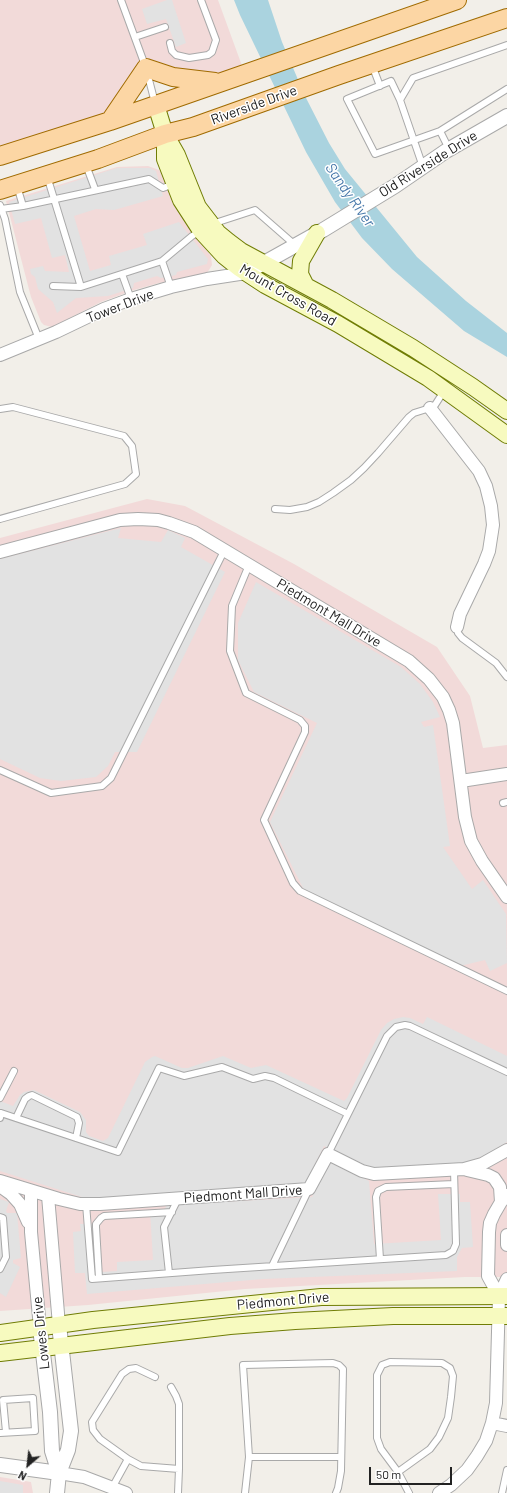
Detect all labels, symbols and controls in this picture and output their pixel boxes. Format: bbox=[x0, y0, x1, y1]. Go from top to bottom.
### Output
street label: Riverside Drive bbox=[209, 82, 299, 128]
street label: Old Riverside Drive bbox=[376, 127, 480, 201]
water label: Sandy River bbox=[321, 160, 379, 230]
street label: Mount Cross Road bbox=[237, 261, 339, 329]
street label: Tower Drive bbox=[84, 285, 156, 327]
street label: Piedmont Mall Drive bbox=[274, 575, 384, 651]
street label: Piedmont Mall Drive bbox=[183, 1181, 303, 1207]
street label: Piedmont Drive bbox=[236, 1289, 330, 1313]
street label: Lowes Drive bbox=[29, 1296, 53, 1370]
north arrow bbox=[8, 1445, 48, 1485]
scale bar bbox=[371, 1459, 454, 1485]
text: 50 m bbox=[376, 1467, 401, 1481]
text: N bbox=[16, 1469, 28, 1483]

